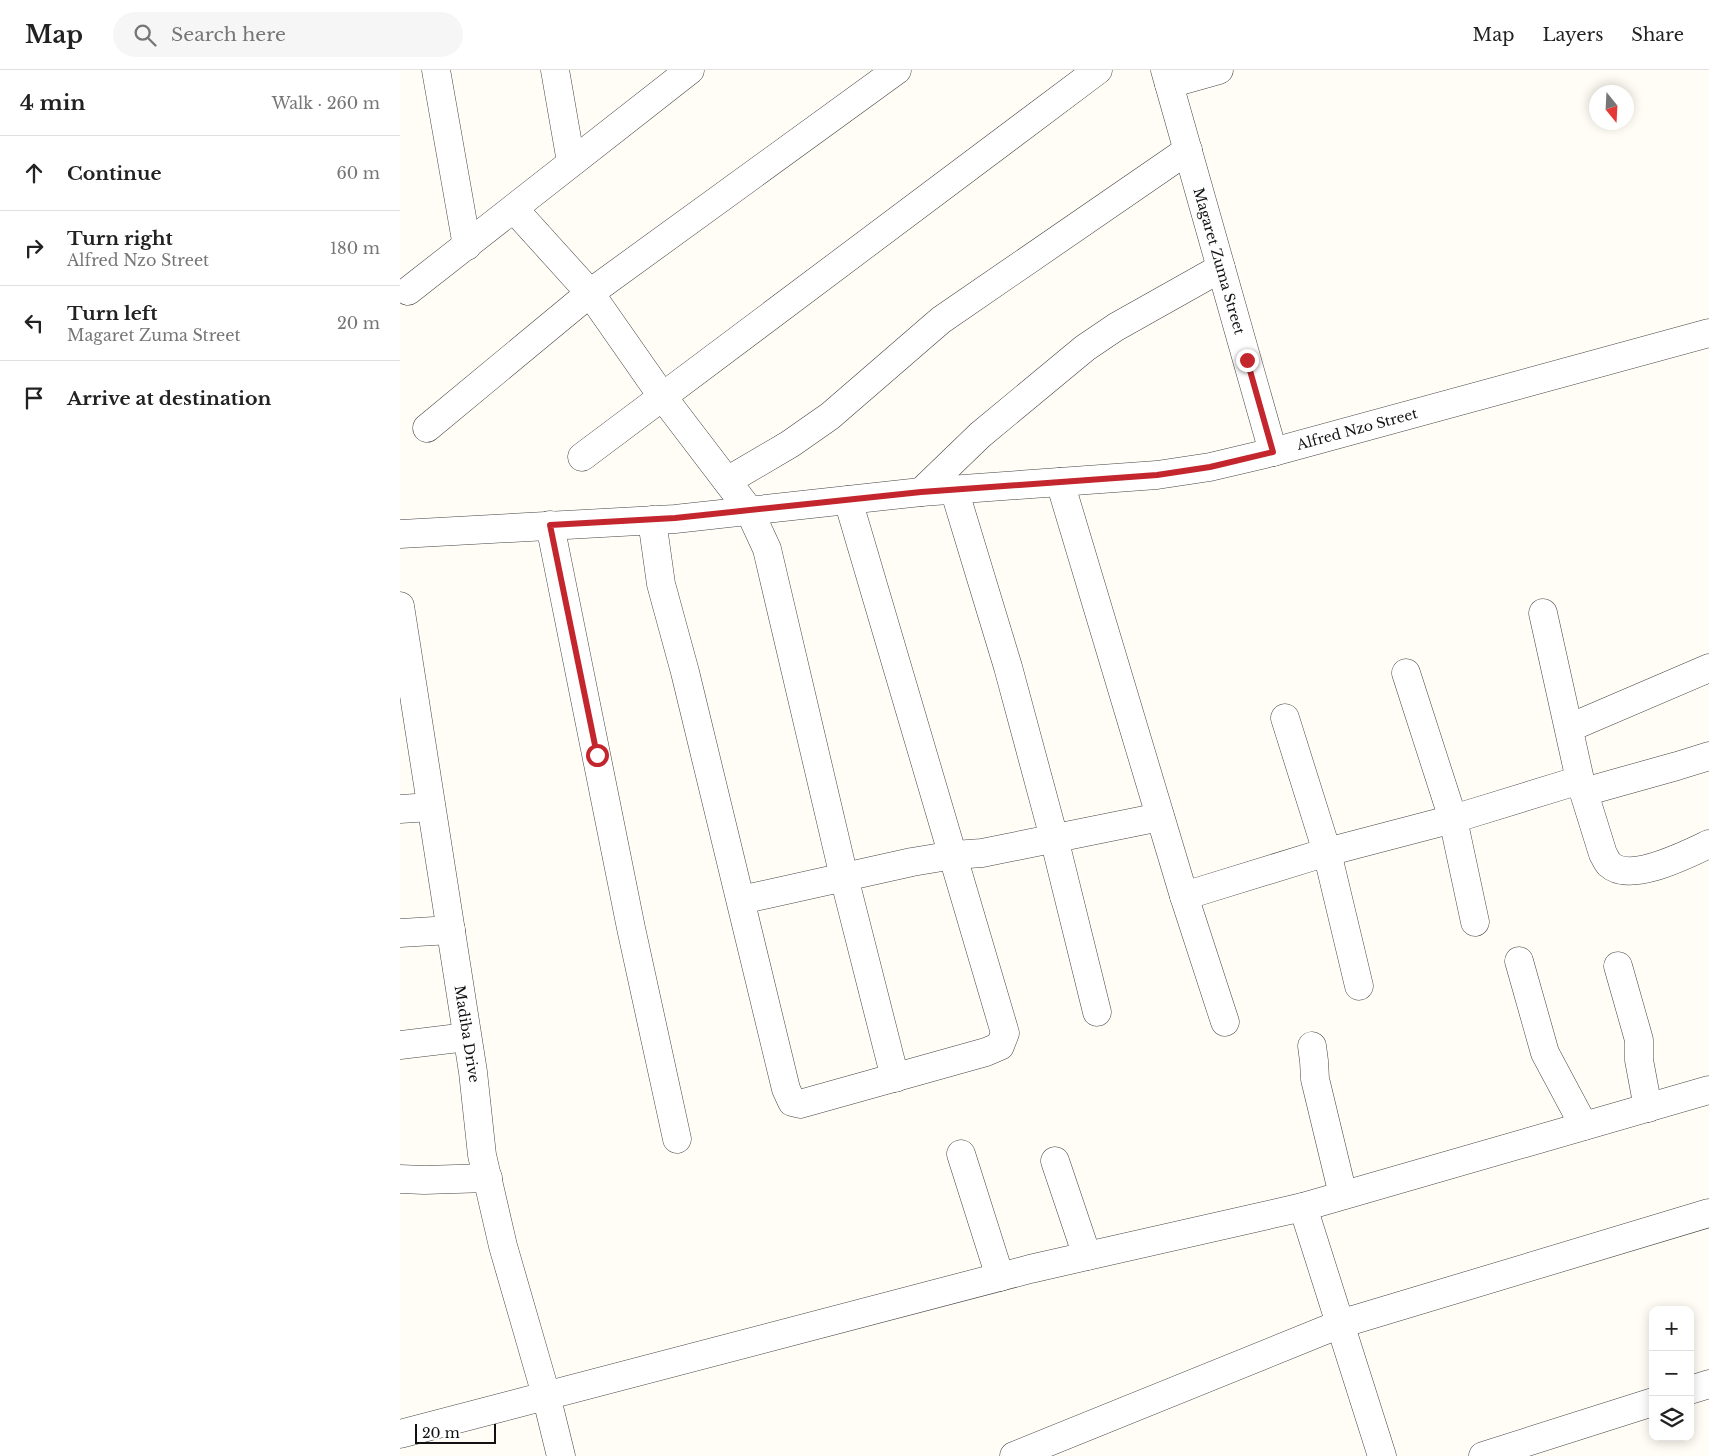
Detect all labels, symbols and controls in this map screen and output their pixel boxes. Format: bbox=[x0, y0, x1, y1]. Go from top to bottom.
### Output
search box bbox=[113, 12, 463, 57]
text: Map bbox=[25, 20, 83, 49]
icon: search bbox=[131, 21, 159, 49]
text: Search here bbox=[171, 23, 286, 46]
text: Map bbox=[1473, 24, 1514, 46]
text: Layers bbox=[1542, 24, 1603, 46]
text: Share bbox=[1631, 24, 1684, 46]
north arrow bbox=[1589, 85, 1634, 130]
text: 4 min bbox=[20, 90, 86, 116]
text: Walk · 260 m bbox=[272, 93, 380, 113]
icon: ahead bbox=[20, 159, 48, 187]
text: Continue bbox=[67, 162, 162, 185]
text: 60 m bbox=[337, 163, 380, 183]
street label: Magaret Zuma Street bbox=[1189, 186, 1249, 337]
text: Turn right bbox=[67, 227, 173, 250]
icon: right bbox=[20, 234, 48, 262]
text: 180 m bbox=[330, 238, 380, 258]
text: Alfred Nzo Street bbox=[67, 250, 209, 270]
text: Turn left bbox=[67, 302, 158, 325]
icon: left bbox=[20, 309, 48, 337]
text: 20 m bbox=[337, 313, 380, 333]
text: Magaret Zuma Street bbox=[67, 325, 241, 345]
route end bbox=[1236, 349, 1259, 372]
icon: arrive bbox=[20, 384, 48, 412]
text: Arrive at destination bbox=[67, 387, 271, 410]
street label: Alfred Nzo Street bbox=[1294, 404, 1420, 454]
route start bbox=[586, 744, 609, 767]
street label: Madiba Drive bbox=[450, 984, 484, 1084]
map controls bbox=[1649, 1306, 1694, 1441]
button: + bbox=[1649, 1306, 1694, 1351]
button: − bbox=[1649, 1351, 1694, 1396]
button: layers bbox=[1649, 1396, 1694, 1441]
scale bar bbox=[415, 1421, 496, 1444]
text: 20 m bbox=[422, 1424, 460, 1442]

